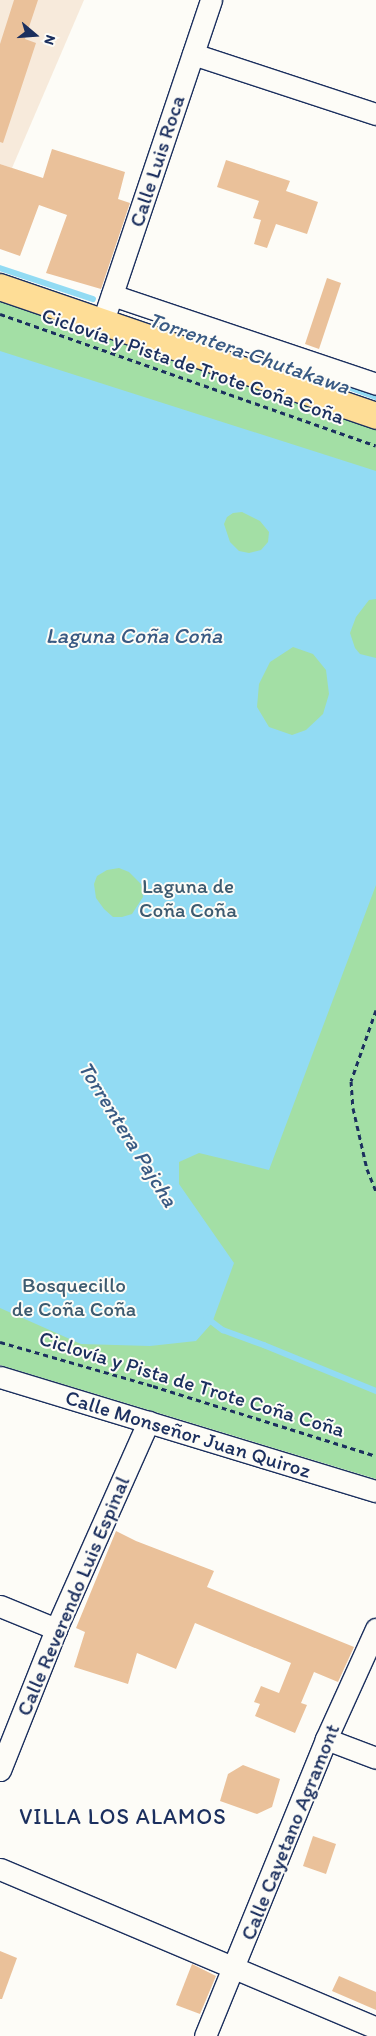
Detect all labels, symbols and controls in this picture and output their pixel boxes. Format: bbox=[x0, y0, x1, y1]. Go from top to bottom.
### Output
north arrow bbox=[10, 10, 60, 60]
text: N bbox=[40, 33, 59, 47]
street label: Calle Luis Roca bbox=[124, 92, 190, 230]
street label: Ciclovía y Pista de Trote Coña Coña bbox=[39, 303, 347, 429]
water label: Torrentera Chutakawa bbox=[145, 306, 353, 400]
water label: Laguna Coña Coña bbox=[46, 623, 222, 649]
park label: Laguna de Coña Coña bbox=[139, 873, 237, 923]
water label: Torrentera Pajcha bbox=[73, 1057, 183, 1211]
park label: Bosquecillo de Coña Coña bbox=[12, 1272, 136, 1322]
street label: Ciclovía y Pista de Trote Coña Coña bbox=[37, 1326, 347, 1442]
street label: Calle Monseñor Juan Quiroz bbox=[63, 1385, 313, 1483]
street label: Calle Reverendo Luis Espinal bbox=[11, 1473, 135, 1719]
street label: Calle Cayetano Agramont bbox=[235, 1720, 345, 1944]
district label: VILLA LOS ALAMOS bbox=[17, 1804, 229, 1830]

